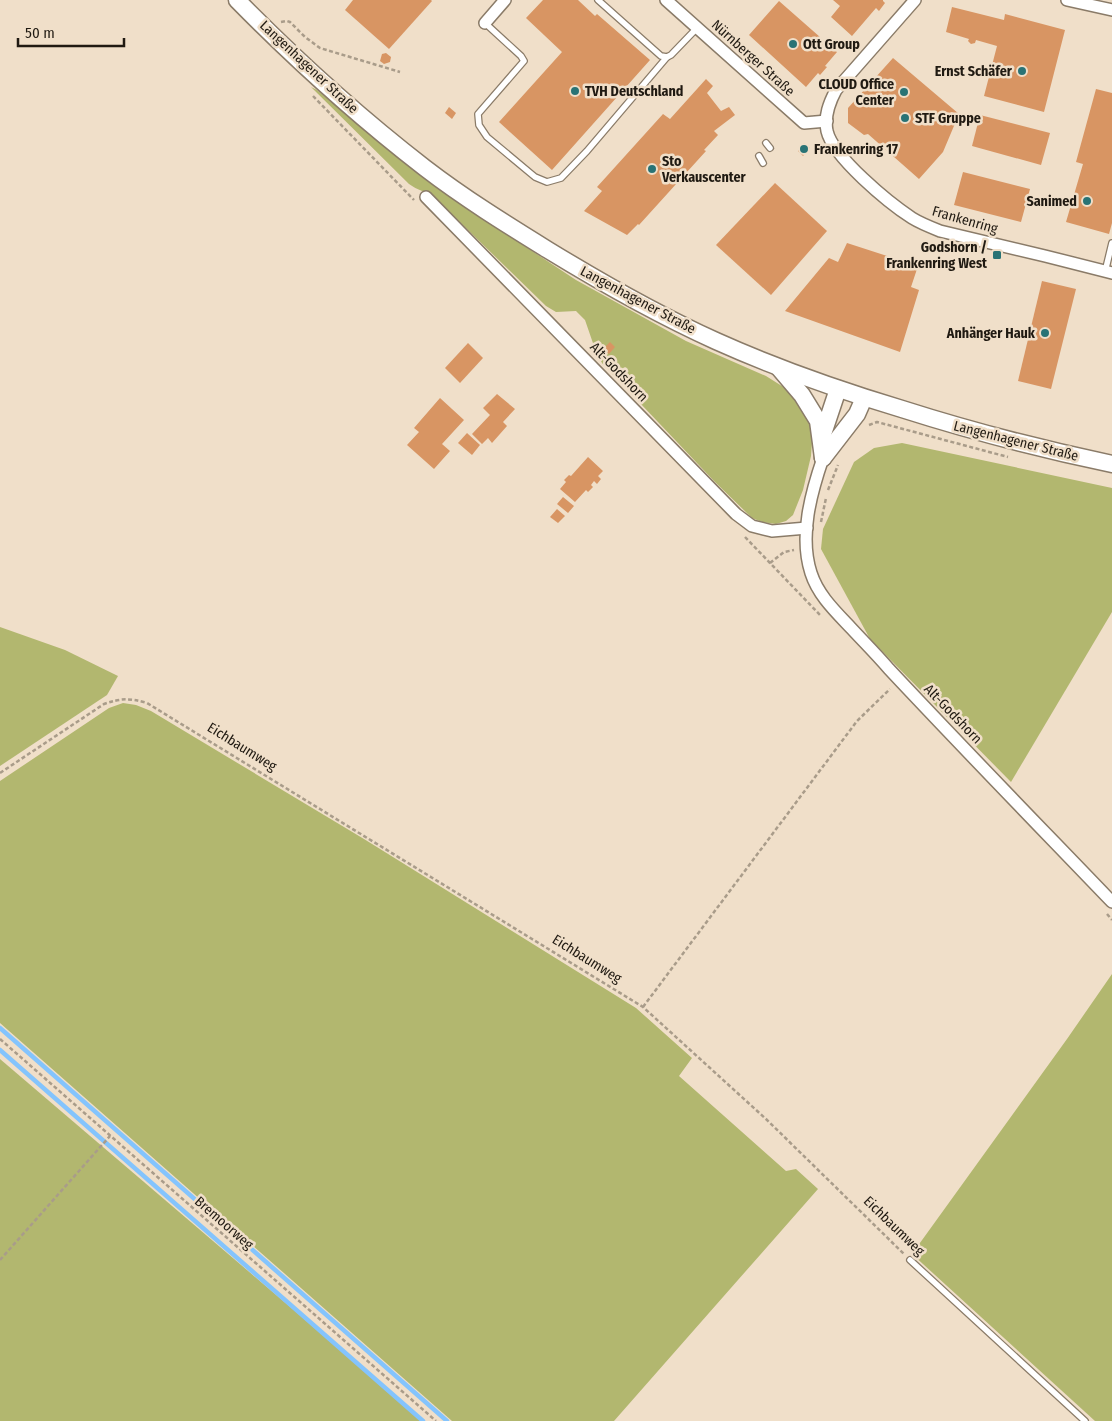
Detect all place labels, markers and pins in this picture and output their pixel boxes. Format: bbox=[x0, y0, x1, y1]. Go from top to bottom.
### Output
place label: Ott Group bbox=[803, 36, 860, 53]
marker: Ott Group bbox=[787, 38, 799, 50]
place label: Ernst Schäfer bbox=[935, 63, 1013, 80]
marker: Ernst Schäfer bbox=[1016, 65, 1028, 77]
place label: CLOUD Office Center bbox=[818, 76, 895, 109]
place label: TVH Deutschland bbox=[585, 83, 683, 100]
marker: TVH Deutschland bbox=[569, 85, 581, 97]
marker: CLOUD Office Center bbox=[898, 86, 910, 98]
place label: STF Gruppe bbox=[915, 110, 981, 127]
marker: STF Gruppe bbox=[899, 112, 911, 124]
place label: Frankenring 17 bbox=[814, 141, 898, 158]
marker: Frankenring 17 bbox=[798, 143, 810, 155]
place label: Sto Verkauscenter bbox=[661, 153, 747, 186]
marker: Sto Verkauscenter bbox=[646, 163, 658, 175]
place label: Sanimed bbox=[1026, 193, 1077, 210]
marker: Sanimed bbox=[1081, 195, 1093, 207]
place label: Godshorn / Frankenring West bbox=[886, 239, 988, 272]
marker: Godshorn / Frankenring West bbox=[991, 249, 1003, 261]
place label: Anhänger Hauk bbox=[946, 325, 1036, 342]
marker: Anhänger Hauk bbox=[1039, 327, 1051, 339]

